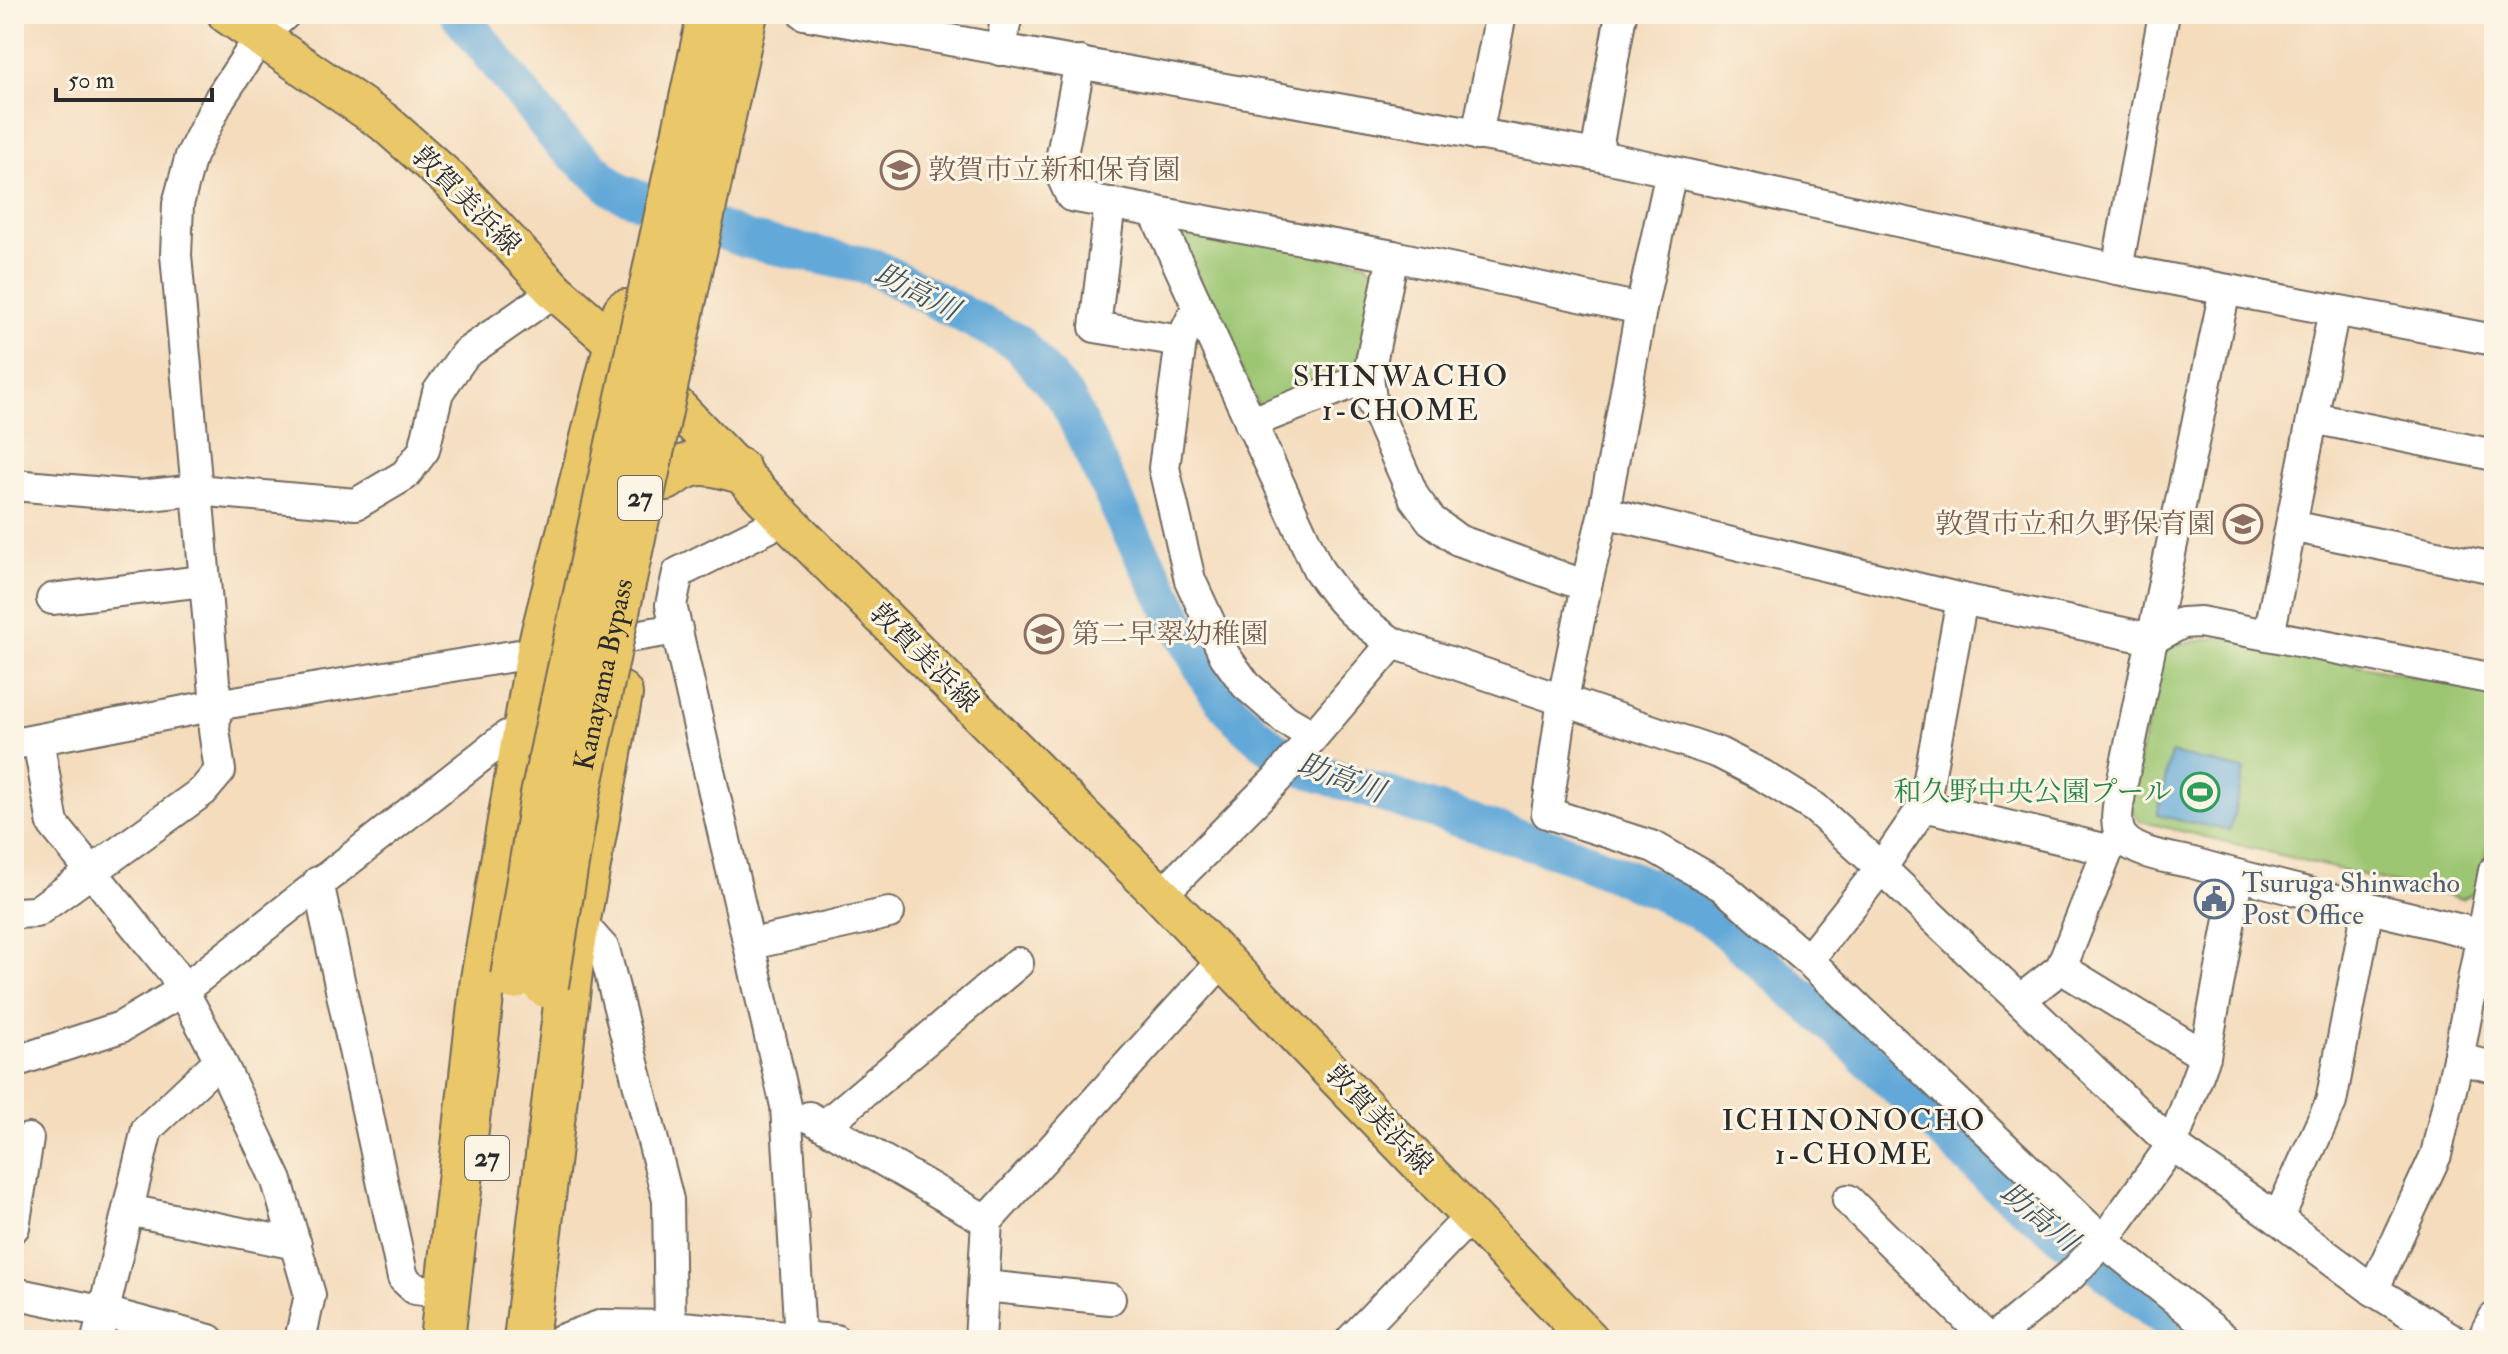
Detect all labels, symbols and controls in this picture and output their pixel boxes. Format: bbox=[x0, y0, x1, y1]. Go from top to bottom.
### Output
scale bar bbox=[56, 52, 212, 102]
text: 50 m bbox=[68, 65, 115, 96]
street label: 敦賀美浜線 bbox=[404, 139, 528, 263]
school or university icon: 敦賀市立新和保育園 bbox=[879, 149, 921, 191]
place label: 敦賀市立新和保育園 bbox=[928, 153, 1180, 188]
water label: 助高川 bbox=[869, 255, 968, 330]
district label: SHINWACHO 1-CHOME bbox=[1293, 358, 1509, 429]
road number: 27 bbox=[618, 476, 662, 520]
school or university icon: 敦賀市立和久野保育園 bbox=[2222, 503, 2264, 545]
place label: 敦賀市立和久野保育園 bbox=[1935, 507, 2215, 542]
street label: Kanayama Bypass bbox=[566, 575, 641, 773]
street label: 敦賀美浜線 bbox=[862, 596, 986, 720]
school or university icon: 第二早翠幼稚園 bbox=[1023, 613, 1065, 655]
place label: 第二早翠幼稚園 bbox=[1072, 617, 1268, 652]
water label: 助高川 bbox=[1292, 745, 1392, 812]
sports icon: 和久野中央公園プール bbox=[2179, 771, 2221, 813]
place label: 和久野中央公園プール bbox=[1893, 775, 2172, 810]
place label: Tsuruga Shinwacho Post Office bbox=[2242, 866, 2460, 933]
public building icon: Tsuruga Shinwacho Post Office bbox=[2193, 878, 2235, 920]
street label: 敦賀美浜線 bbox=[1318, 1057, 1440, 1183]
district label: ICHINONOCHO 1-CHOME bbox=[1722, 1102, 1986, 1173]
road number: 27 bbox=[465, 1136, 509, 1180]
water label: 助高川 bbox=[1992, 1174, 2088, 1262]

